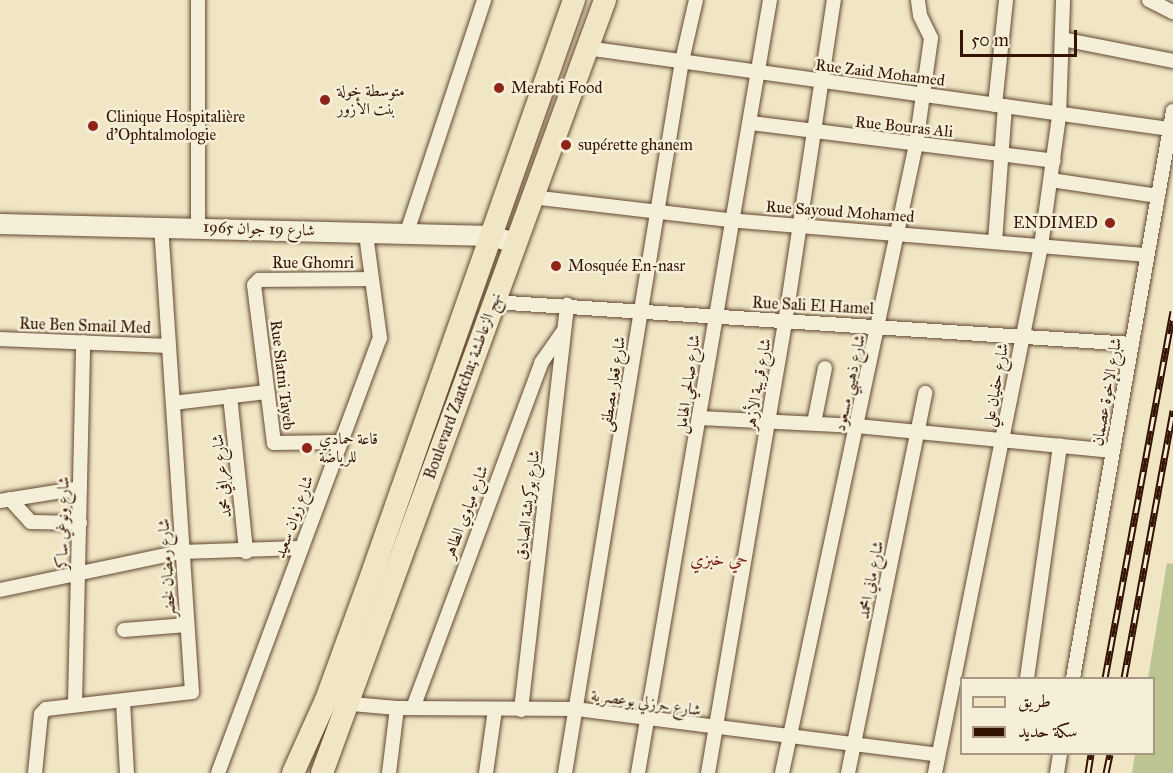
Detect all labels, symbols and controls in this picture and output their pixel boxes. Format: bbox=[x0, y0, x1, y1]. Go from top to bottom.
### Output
scale bar bbox=[963, 18, 1080, 56]
text: 50 m bbox=[971, 29, 1009, 51]
street label: Rue Zaid Mohamed bbox=[814, 56, 946, 90]
place label: Merabti Food bbox=[511, 78, 602, 98]
place label: متوسطة خولة بنت الأزور bbox=[337, 81, 405, 119]
marker: Merabti Food bbox=[492, 81, 506, 95]
marker: متوسطة خولة بنت الأزور bbox=[318, 93, 332, 107]
place label: Clinique Hospitalière d'Ophtalmologie bbox=[106, 107, 245, 145]
street label: Rue Bouras Ali bbox=[854, 112, 954, 142]
marker: Clinique Hospitalière d'Ophtalmologie bbox=[84, 117, 102, 135]
place label: supérette ghanem bbox=[578, 135, 693, 155]
marker: supérette ghanem bbox=[559, 138, 573, 152]
street label: Rue Sayoud Mohamed bbox=[765, 197, 915, 227]
place label: ENDIMED bbox=[1013, 213, 1098, 233]
marker: ENDIMED bbox=[1103, 216, 1117, 230]
street label: شارع 19 جوان 1965 bbox=[203, 217, 315, 241]
street label: Rue Ghomri bbox=[272, 253, 354, 273]
place label: Mosquée En-nasr bbox=[568, 256, 685, 276]
marker: Mosquée En-nasr bbox=[549, 259, 563, 273]
street label: Boulevard Zaatcha; نهج الزعاطشة bbox=[420, 290, 506, 482]
street label: Rue Sali El Hamel bbox=[752, 293, 874, 319]
street label: Rue Ben Smail Med bbox=[19, 314, 151, 338]
street label: Rue Slatni Tayeb bbox=[266, 319, 298, 431]
street label: شارع صالحي الهامل bbox=[672, 333, 704, 435]
street label: شارع ذهيبي مسعود bbox=[830, 333, 870, 433]
street label: شارع قعار مصطفى bbox=[596, 335, 630, 433]
street label: شارع الإخوة عصمان bbox=[1088, 336, 1126, 448]
street label: شارع قريبة الأزهر bbox=[741, 337, 775, 431]
street label: شارع حفيان علي bbox=[979, 342, 1013, 428]
place label: قاعة حمادي للرياضة bbox=[319, 429, 378, 467]
street label: شارع عرافي محمد bbox=[208, 433, 236, 519]
marker: قاعة حمادي للرياضة bbox=[300, 441, 314, 455]
street label: شارع بوكريشة الصادق bbox=[512, 449, 544, 561]
street label: شارع مياوي الطاهر bbox=[439, 463, 493, 561]
street label: شارع زوان سعيد bbox=[270, 473, 318, 561]
street label: شارع ونوغي ساكر bbox=[53, 476, 73, 570]
street label: شارع رمضان لخضر bbox=[154, 518, 180, 618]
street label: شارع ماني امحمد bbox=[854, 539, 888, 621]
district label: حي خبزي bbox=[690, 548, 748, 570]
legend bbox=[960, 677, 1155, 755]
street label: شارع حرزلي بوعصرية bbox=[590, 686, 702, 720]
text: طريق bbox=[1018, 690, 1051, 712]
text: سكة حديد bbox=[1018, 720, 1078, 742]

